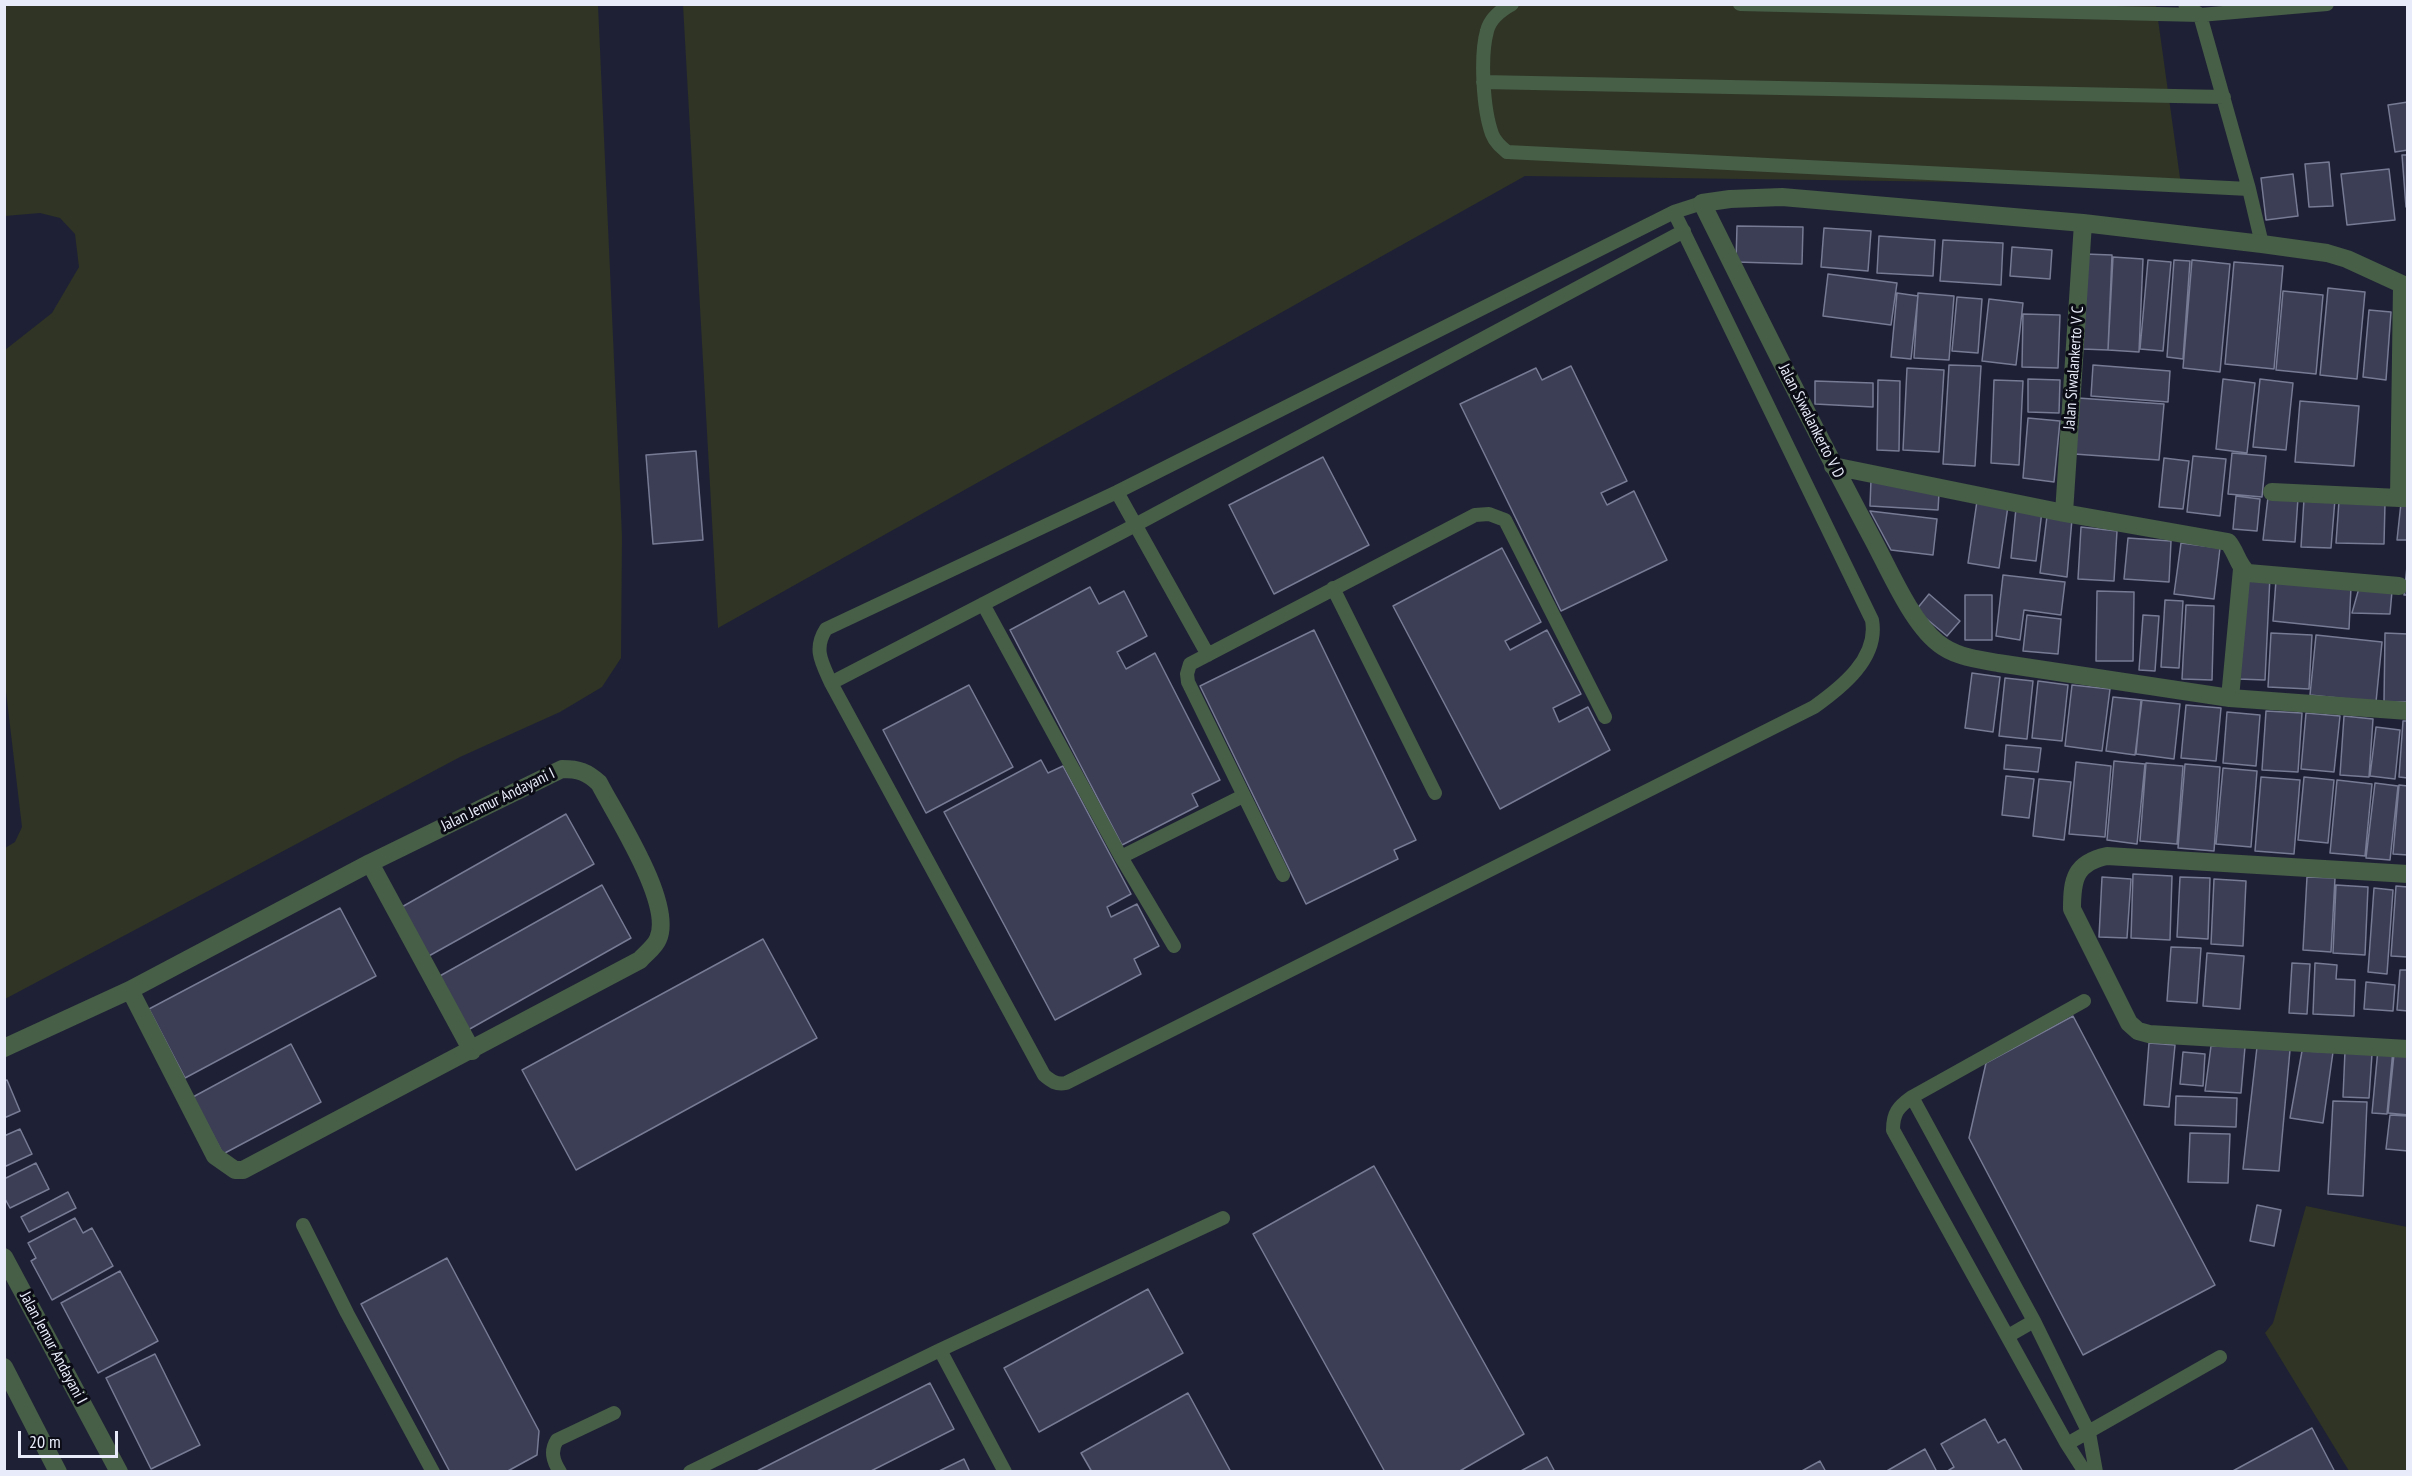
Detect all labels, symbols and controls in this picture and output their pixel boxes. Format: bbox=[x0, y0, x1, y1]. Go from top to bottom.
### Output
street label: Jalan Siwalankerto V C bbox=[2060, 305, 2088, 431]
street label: Jalan Siwalankerto V D bbox=[1774, 361, 1848, 481]
street label: Jalan Jemur Andayani I bbox=[438, 764, 558, 836]
street label: Jalan Jemur Andayani I bbox=[15, 1289, 91, 1407]
scale bar bbox=[21, 1419, 122, 1457]
text: 20 m bbox=[29, 1430, 61, 1453]

